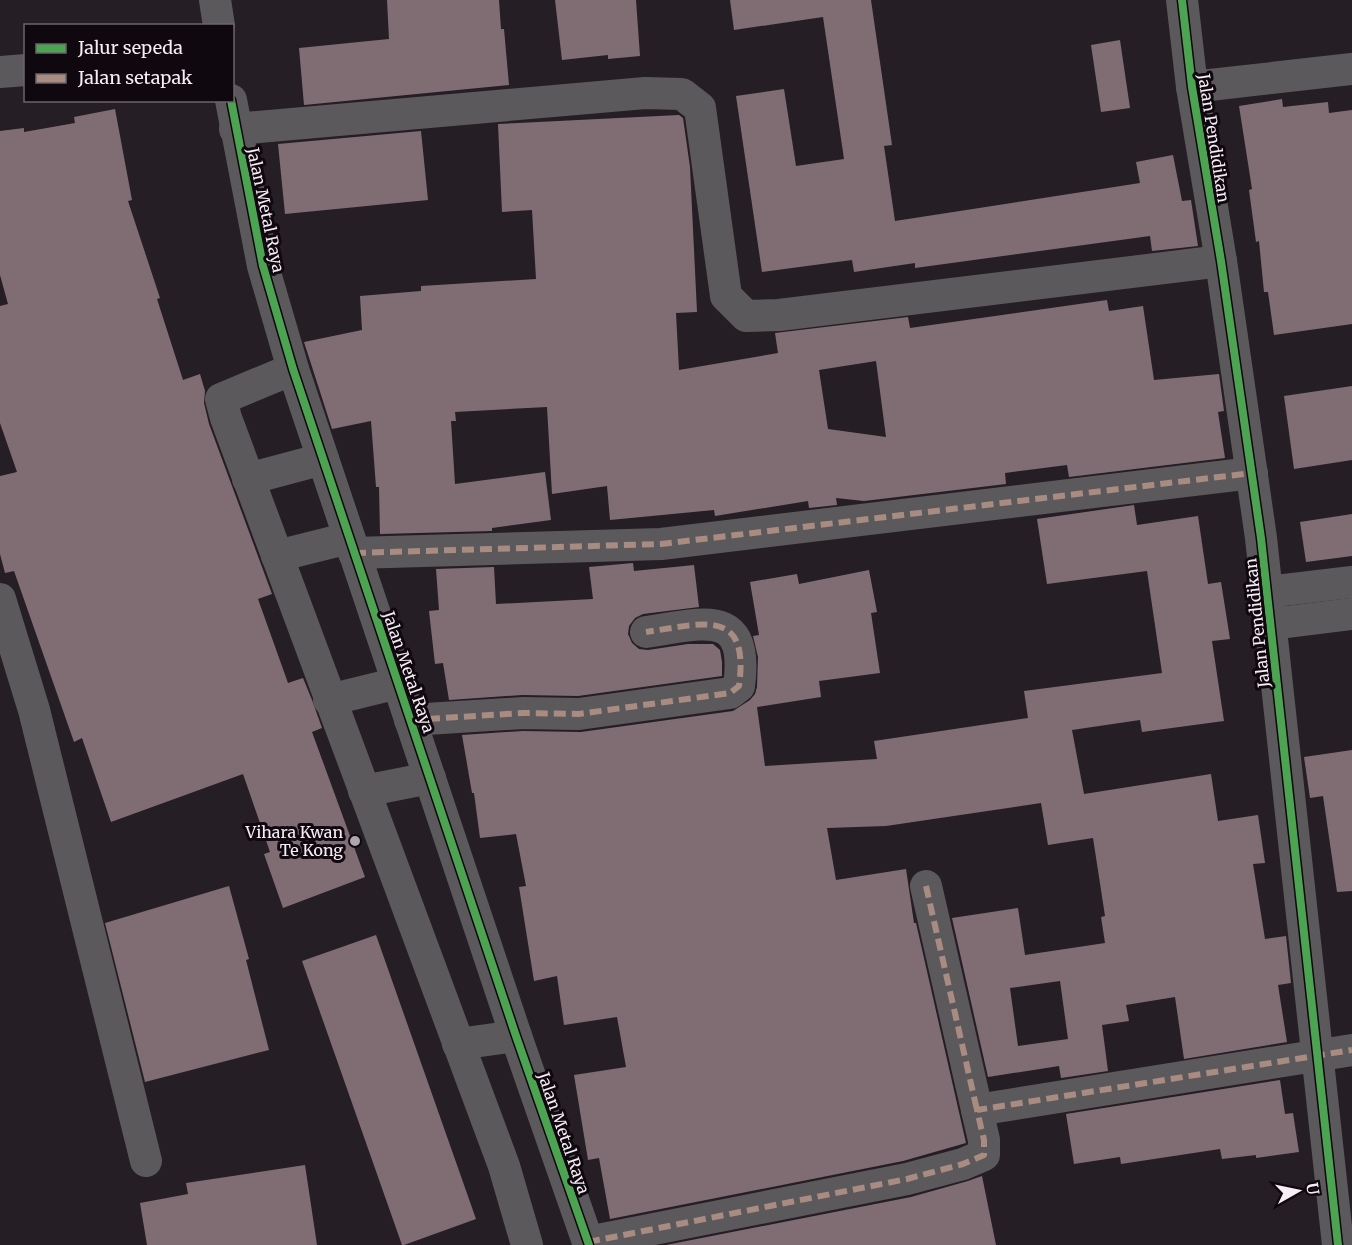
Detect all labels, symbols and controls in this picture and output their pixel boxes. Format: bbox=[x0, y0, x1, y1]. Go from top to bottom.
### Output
legend bbox=[24, 24, 234, 102]
text: Jalur sepeda bbox=[77, 36, 183, 59]
text: Jalan setapak bbox=[77, 66, 193, 89]
street label: Jalan Pendidikan bbox=[1194, 71, 1234, 204]
street label: Jalan Metal Raya bbox=[243, 145, 289, 275]
street label: Jalan Pendidikan bbox=[1240, 557, 1274, 690]
street label: Jalan Metal Raya bbox=[379, 608, 439, 736]
place label: Vihara Kwan Te Kong bbox=[245, 822, 343, 860]
marker: Vihara Kwan Te Kong bbox=[348, 834, 362, 848]
street label: Jalan Metal Raya bbox=[534, 1069, 594, 1197]
north arrow bbox=[1268, 1161, 1328, 1221]
text: U bbox=[1302, 1181, 1324, 1196]

